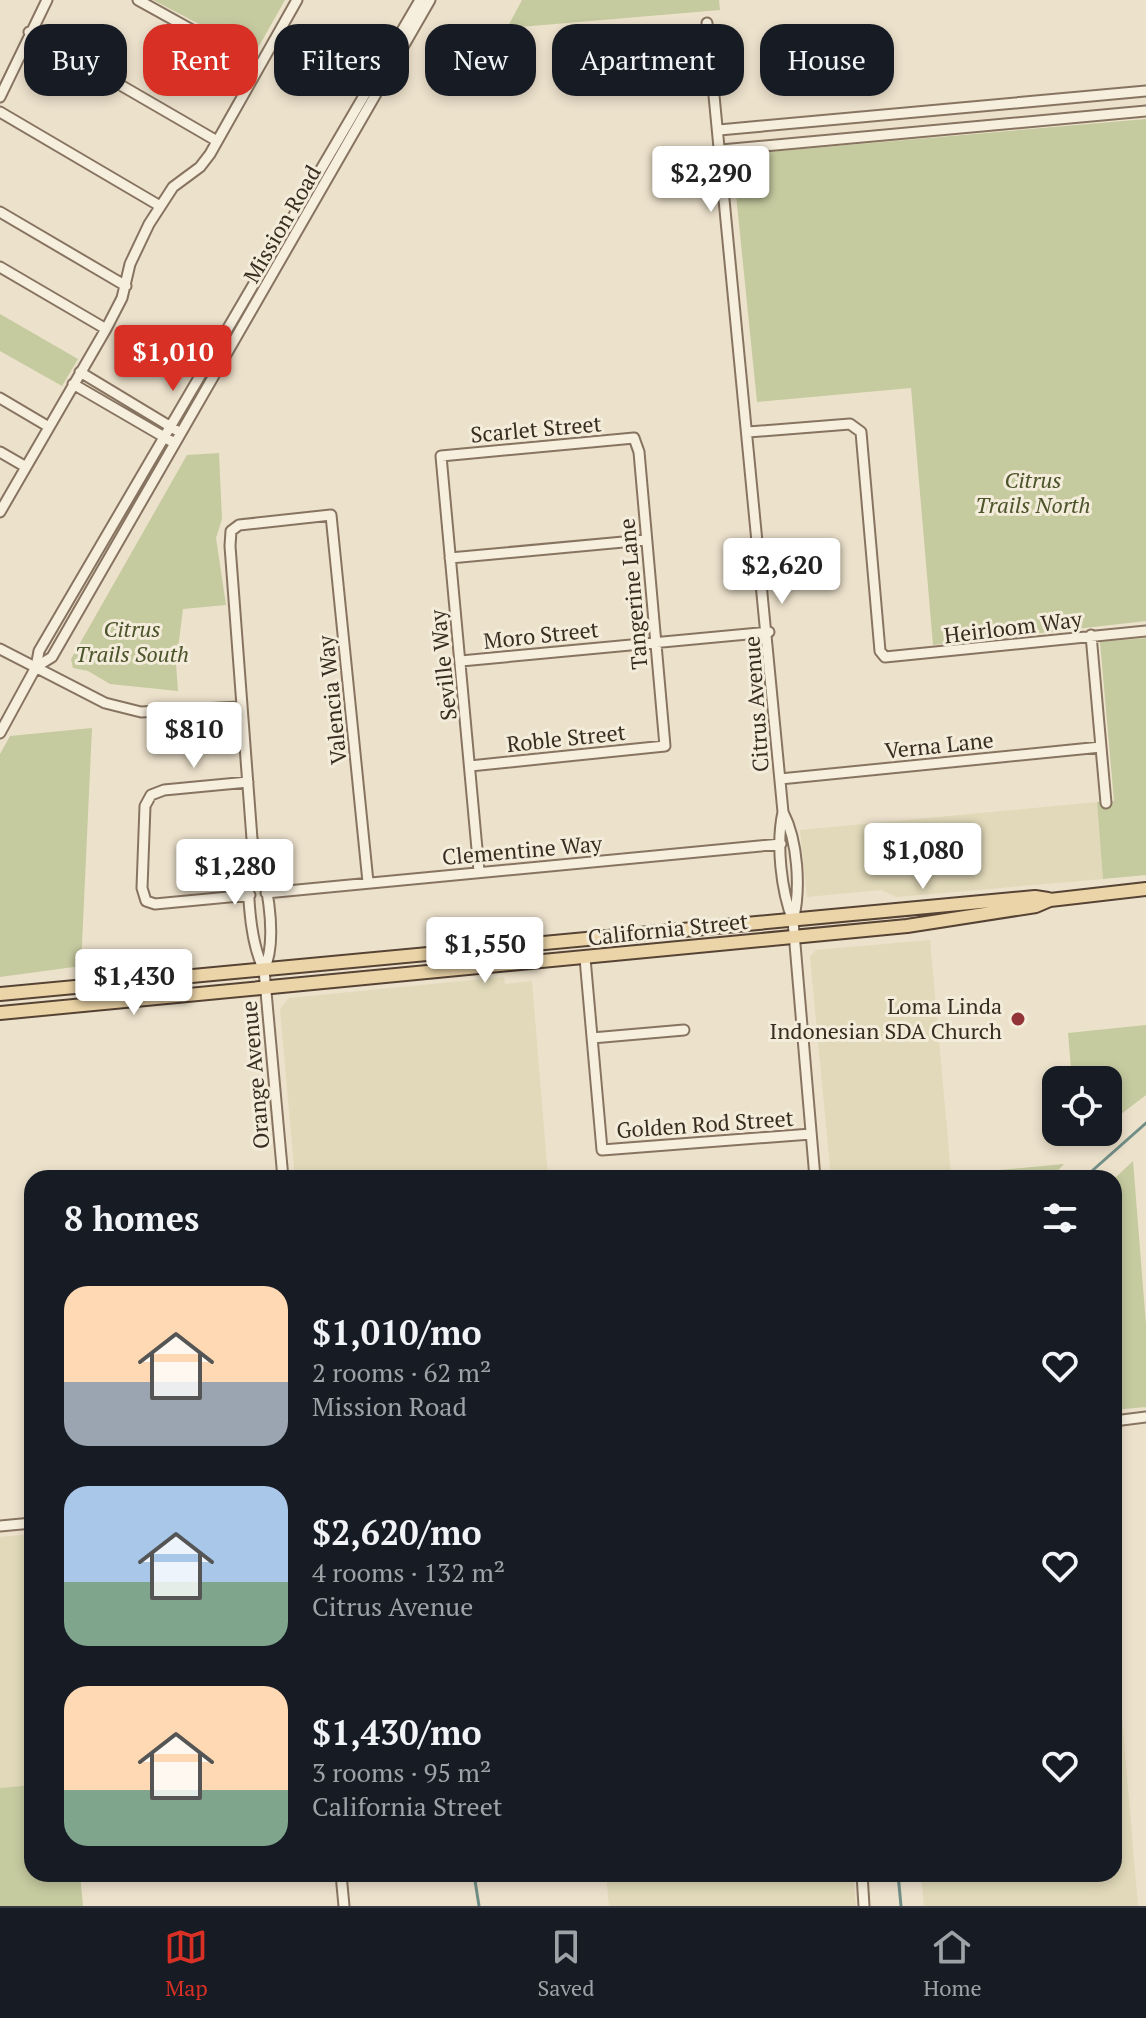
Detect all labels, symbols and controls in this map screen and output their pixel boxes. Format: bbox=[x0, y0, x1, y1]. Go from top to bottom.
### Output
chip: Buy bbox=[24, 24, 127, 96]
chip: Rent bbox=[143, 24, 258, 96]
chip: Filters bbox=[274, 24, 409, 96]
chip: New bbox=[425, 24, 536, 96]
chip: Apartment bbox=[552, 24, 744, 96]
chip: House bbox=[760, 24, 894, 96]
pin: $2,290 bbox=[646, 146, 776, 214]
text: $2,290 bbox=[670, 155, 752, 189]
street label: Mission Road bbox=[236, 160, 327, 288]
pin: $1,010 bbox=[108, 325, 238, 393]
text: $1,010 bbox=[132, 334, 214, 368]
street label: Scarlet Street bbox=[469, 408, 603, 449]
park label: Citrus Trails North bbox=[976, 465, 1090, 519]
street label: Tangerine Lane bbox=[611, 517, 654, 671]
pin: $2,620 bbox=[717, 538, 847, 606]
text: $2,620 bbox=[741, 547, 823, 581]
street label: Heirloom Way bbox=[942, 604, 1084, 649]
street label: Seville Way bbox=[422, 607, 463, 722]
park label: Citrus Trails South bbox=[75, 614, 189, 668]
street label: Moro Street bbox=[482, 614, 600, 655]
street label: Valencia Way bbox=[310, 633, 353, 766]
street label: Citrus Avenue bbox=[736, 635, 775, 773]
pin: $810 bbox=[147, 702, 241, 770]
text: $810 bbox=[165, 711, 223, 745]
street label: Roble Street bbox=[505, 717, 627, 758]
street label: Verna Lane bbox=[883, 724, 995, 765]
pin: $1,080 bbox=[858, 823, 988, 891]
street label: Clementine Way bbox=[441, 828, 604, 871]
text: $1,080 bbox=[882, 832, 964, 866]
pin: $1,280 bbox=[170, 839, 300, 907]
text: $1,280 bbox=[194, 848, 276, 882]
street label: California Street bbox=[586, 906, 750, 951]
pin: $1,550 bbox=[420, 917, 550, 985]
text: $1,550 bbox=[444, 926, 526, 960]
pin: $1,430 bbox=[69, 949, 199, 1017]
text: $1,430 bbox=[93, 958, 175, 992]
place label: Loma Linda Indonesian SDA Church bbox=[770, 991, 1002, 1045]
street label: Orange Avenue bbox=[234, 1000, 275, 1150]
marker: Loma Linda Indonesian SDA Church bbox=[1009, 1010, 1027, 1028]
map controls bbox=[1042, 1066, 1122, 1146]
button: locate bbox=[1042, 1066, 1122, 1146]
street label: Golden Rod Street bbox=[615, 1103, 795, 1144]
text: 8 homes bbox=[64, 1196, 199, 1241]
icon: filters bbox=[1038, 1196, 1082, 1240]
text: $1,010/mo bbox=[312, 1310, 482, 1355]
icon: home bbox=[128, 1318, 224, 1414]
icon: heart bbox=[1038, 1344, 1082, 1388]
text: 2 rooms · 62 m² bbox=[312, 1355, 491, 1389]
text: Mission Road bbox=[312, 1389, 467, 1423]
text: $2,620/mo bbox=[312, 1510, 482, 1555]
icon: home bbox=[128, 1518, 224, 1614]
icon: heart bbox=[1038, 1544, 1082, 1588]
text: 4 rooms · 132 m² bbox=[312, 1555, 505, 1589]
text: Citrus Avenue bbox=[312, 1589, 473, 1623]
text: $1,430/mo bbox=[312, 1710, 482, 1755]
icon: home bbox=[128, 1718, 224, 1814]
icon: heart bbox=[1038, 1744, 1082, 1788]
text: 3 rooms · 95 m² bbox=[312, 1755, 491, 1789]
text: California Street bbox=[312, 1789, 502, 1823]
tab: Map bbox=[164, 1925, 208, 2002]
tab: Saved bbox=[537, 1925, 594, 2002]
tab: Home bbox=[923, 1925, 982, 2002]

